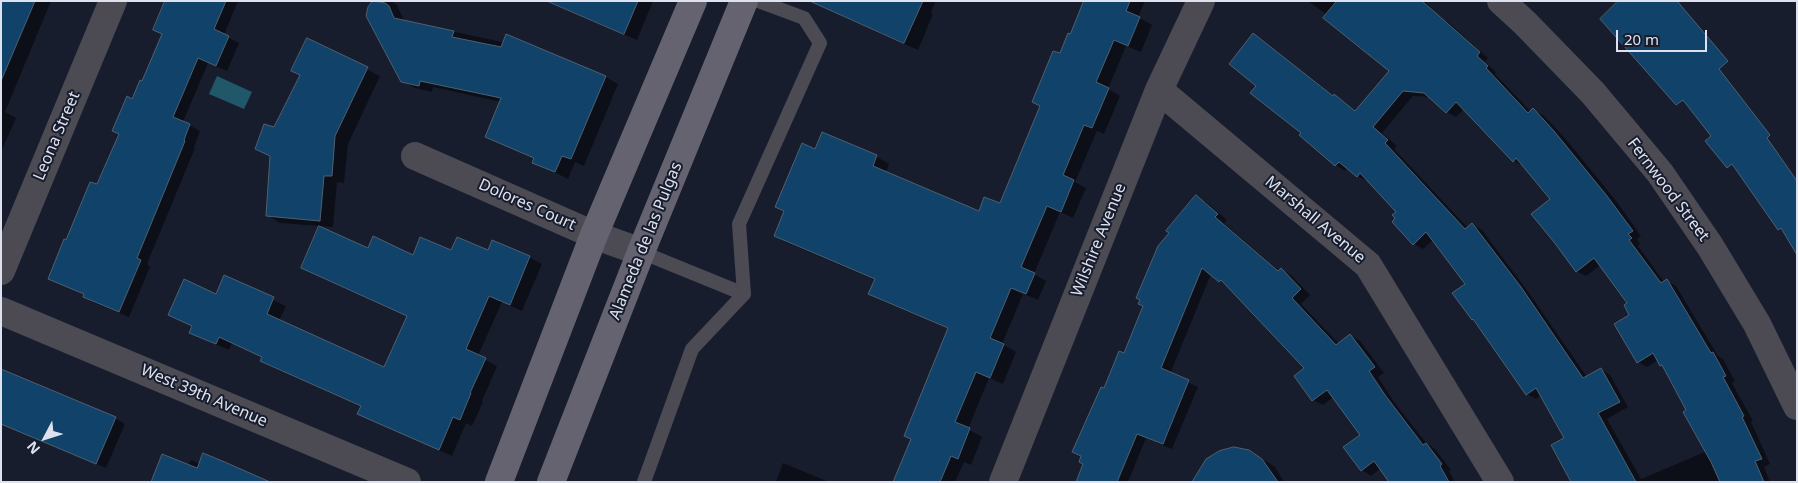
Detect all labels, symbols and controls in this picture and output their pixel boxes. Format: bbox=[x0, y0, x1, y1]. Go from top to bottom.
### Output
scale bar bbox=[1618, 20, 1709, 52]
text: 20 m bbox=[1624, 29, 1659, 49]
street label: Leona Street bbox=[30, 89, 84, 183]
street label: Fernwood Street bbox=[1623, 135, 1713, 245]
street label: Alameda de las Pulgas bbox=[606, 159, 686, 323]
street label: Marshall Avenue bbox=[1261, 172, 1369, 268]
street label: Dolores Court bbox=[475, 175, 579, 235]
street label: Wilshire Avenue bbox=[1068, 181, 1130, 299]
street label: West 39th Avenue bbox=[138, 361, 270, 431]
north arrow bbox=[20, 413, 70, 463]
text: N bbox=[22, 437, 44, 458]

